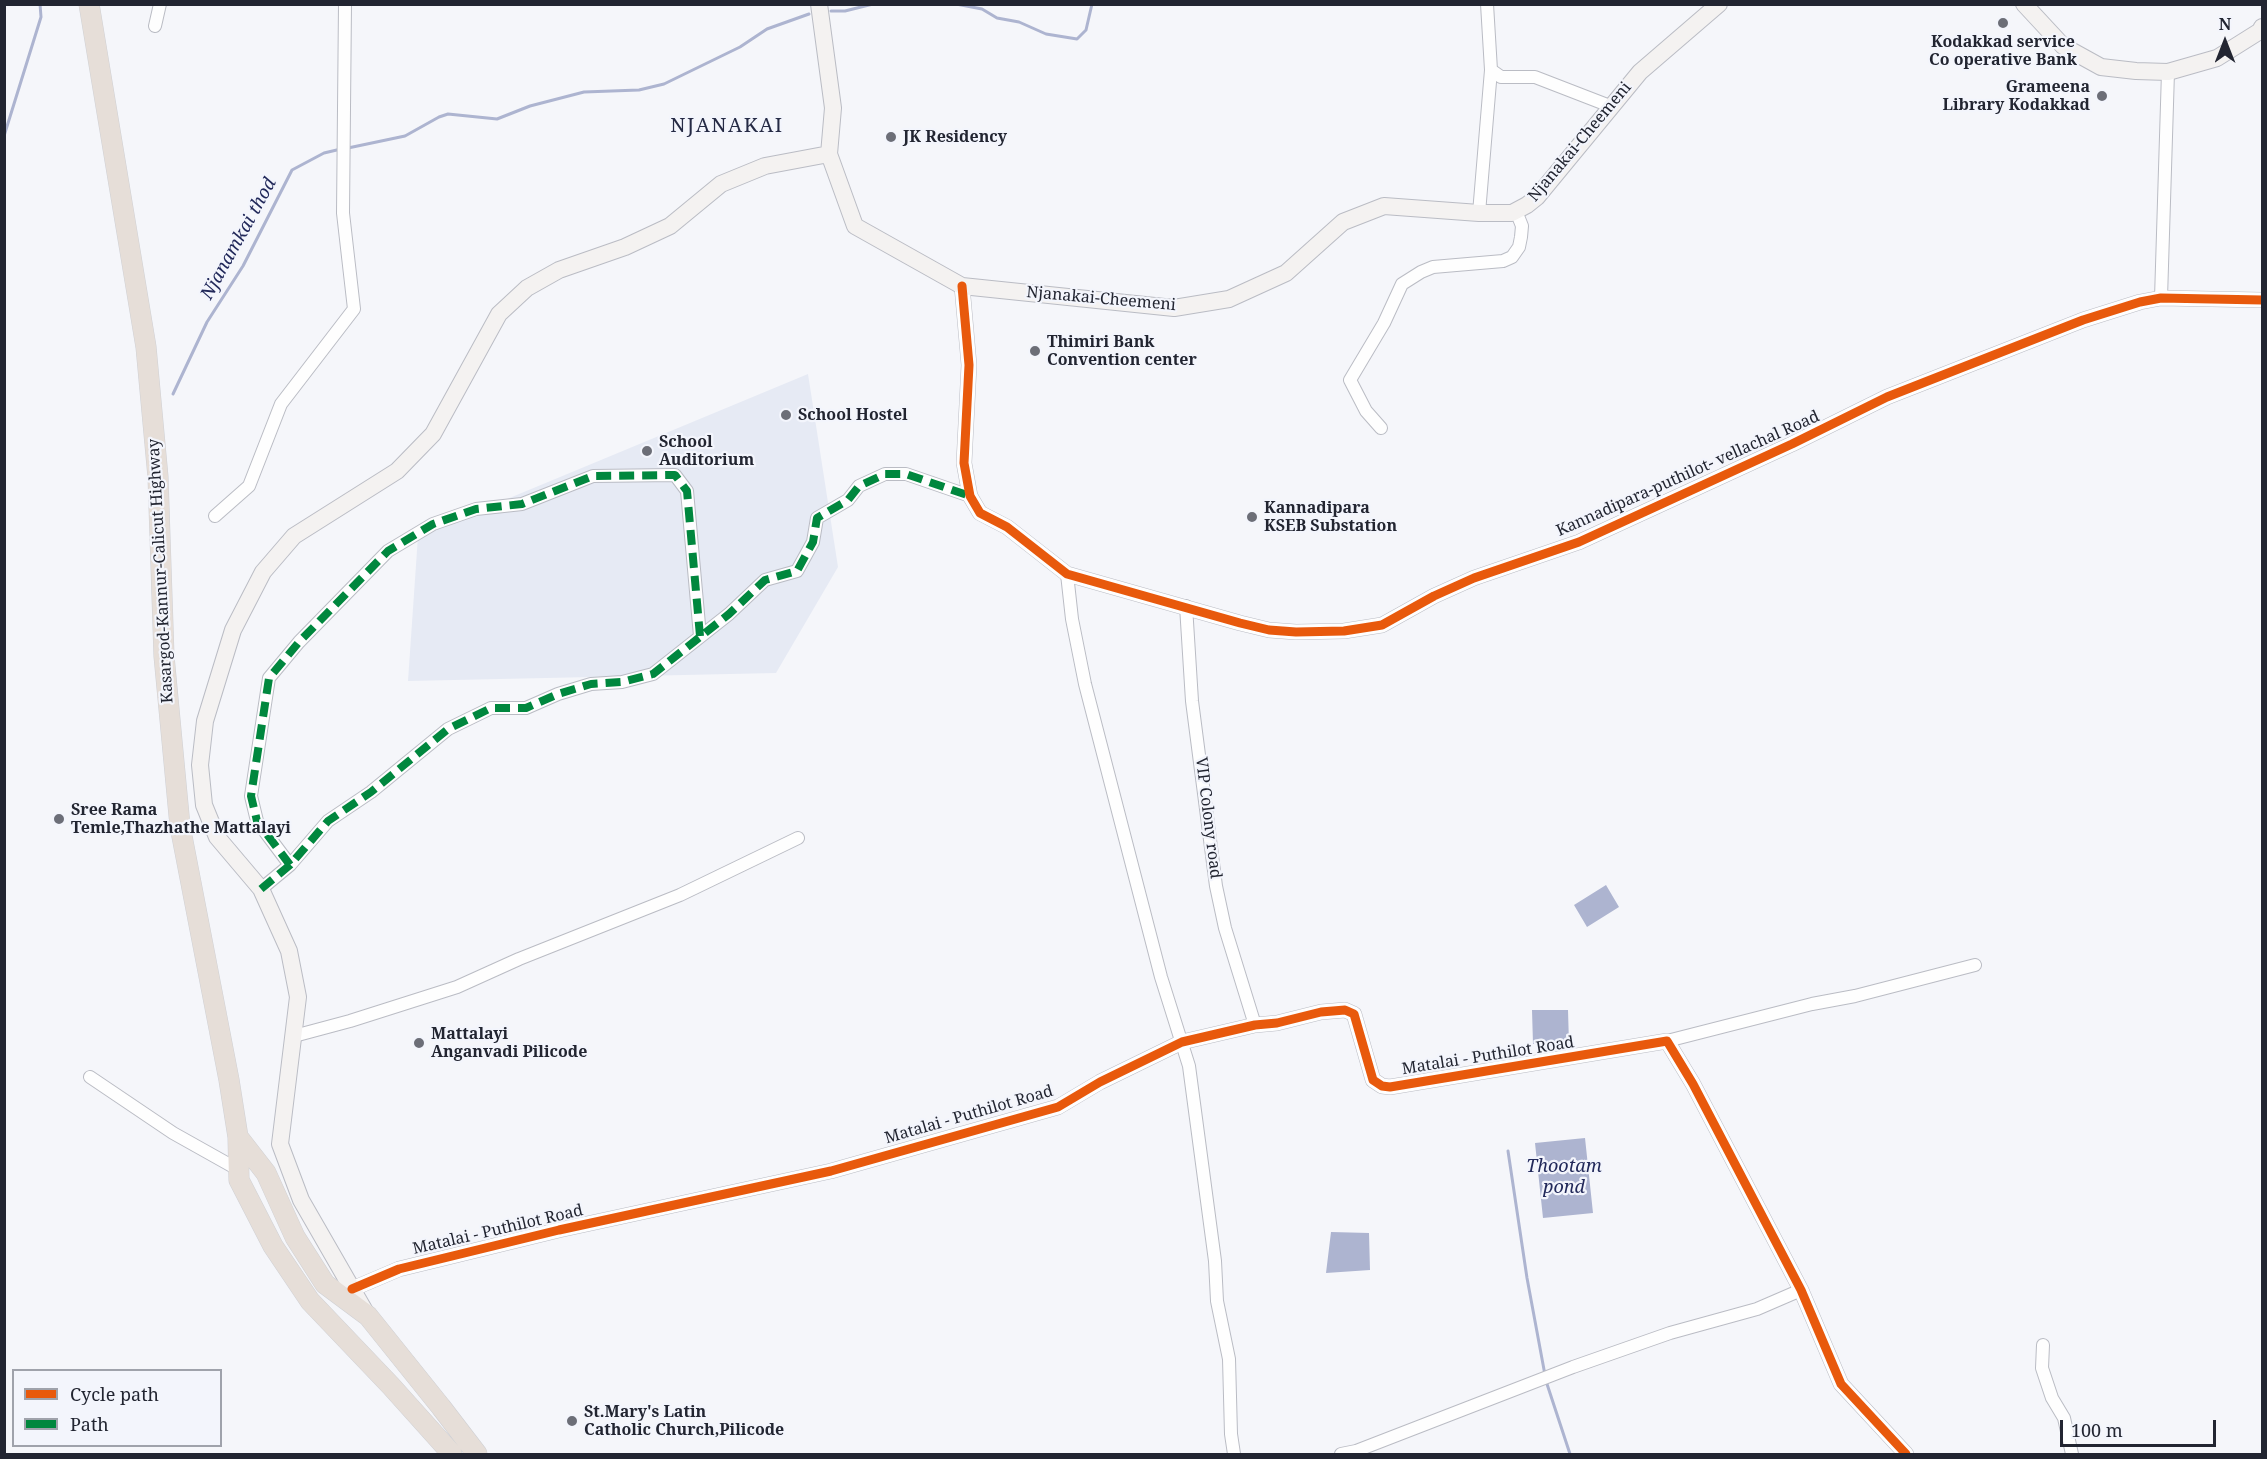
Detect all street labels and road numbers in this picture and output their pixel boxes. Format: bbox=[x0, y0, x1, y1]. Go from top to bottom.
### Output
street label: Njanakai-Cheemeni bbox=[1524, 78, 1636, 206]
street label: Njanakai-Cheemeni bbox=[1025, 283, 1177, 315]
street label: Kannadipara-puthilot- vellachal Road bbox=[1553, 407, 1823, 541]
street label: Kasargod-Kannur-Calicut Highway bbox=[144, 438, 178, 704]
street label: VIP Colony road bbox=[1191, 756, 1225, 880]
street label: Matalai - Puthilot Road bbox=[1400, 1033, 1576, 1079]
street label: Matalai - Puthilot Road bbox=[883, 1082, 1055, 1148]
street label: Matalai - Puthilot Road bbox=[411, 1201, 585, 1259]

